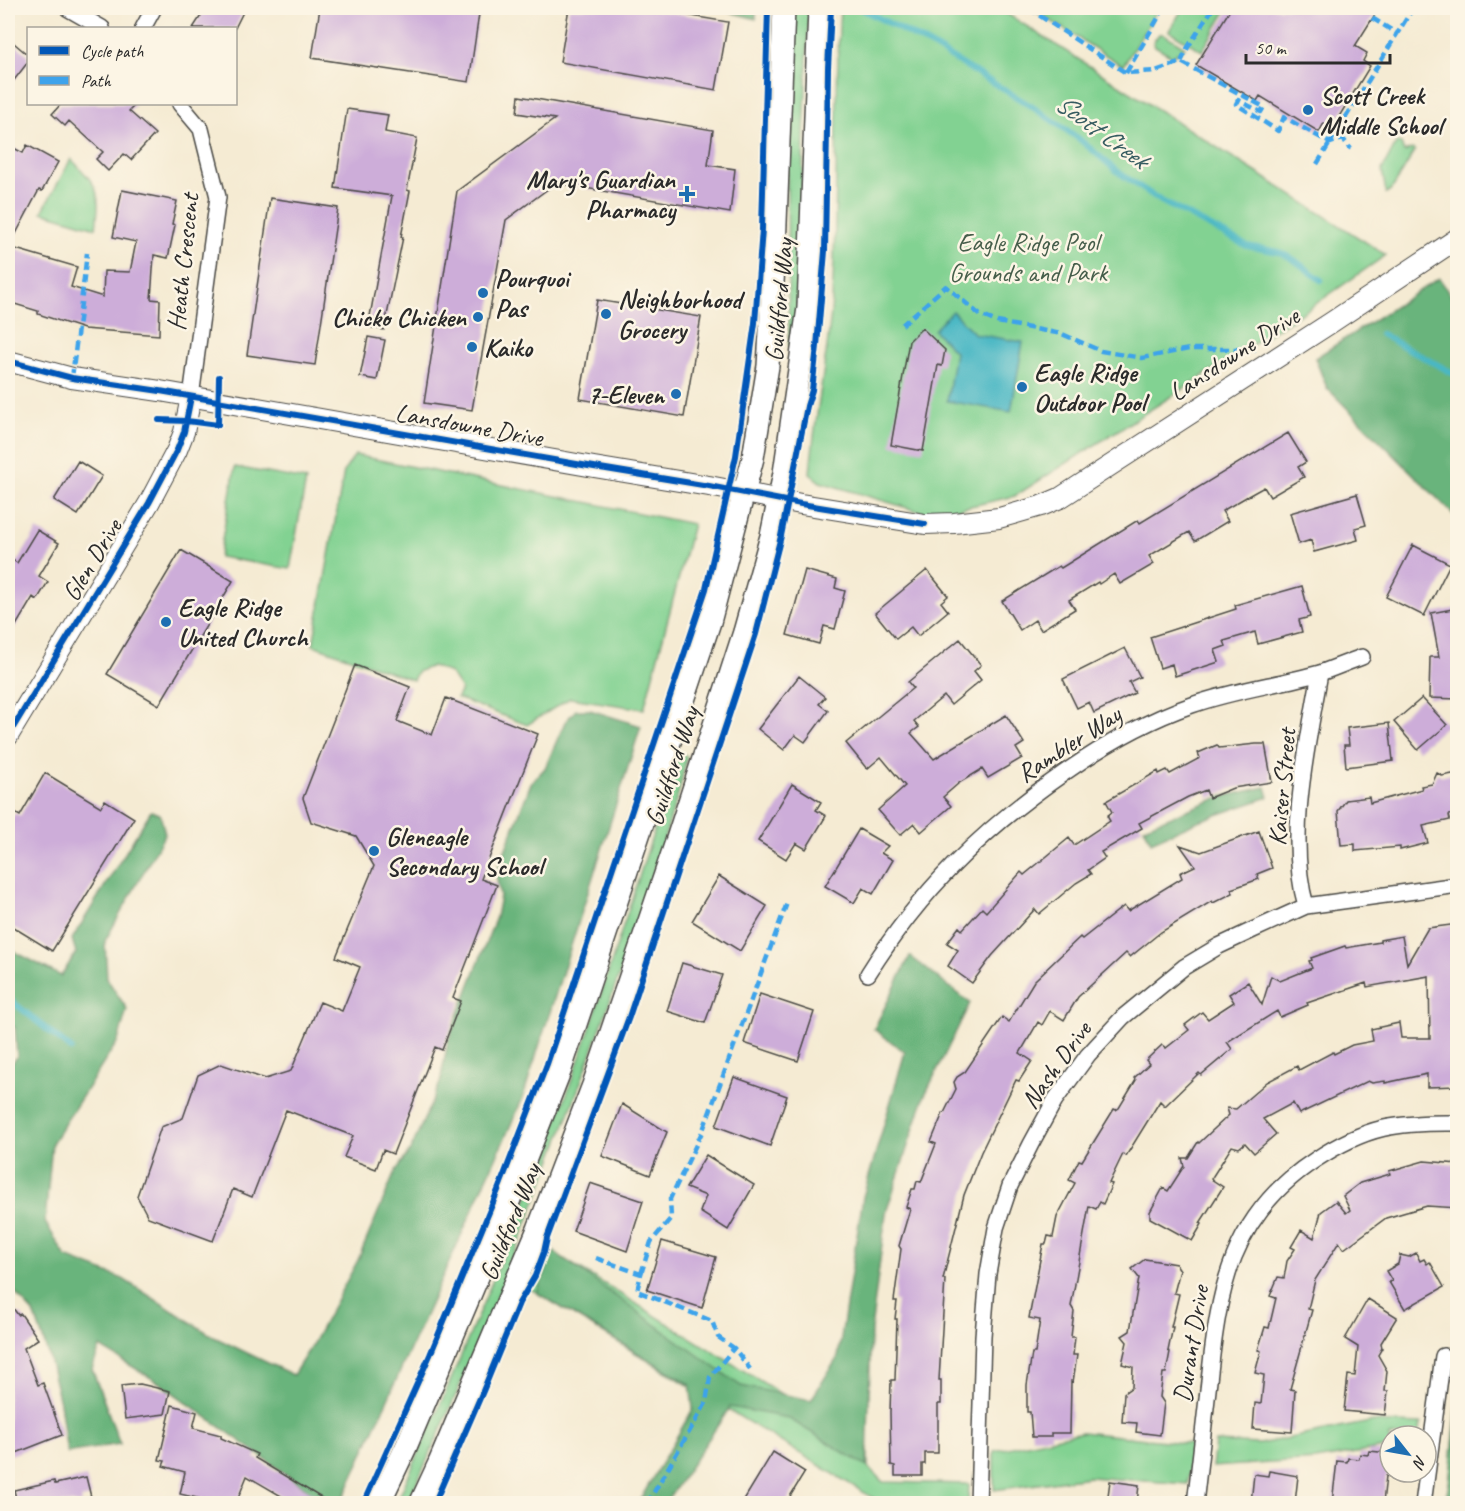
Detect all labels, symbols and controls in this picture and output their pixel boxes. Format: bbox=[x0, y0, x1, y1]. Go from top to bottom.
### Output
legend bbox=[27, 27, 237, 105]
scale bar bbox=[1246, 27, 1390, 65]
text: 50 m bbox=[1255, 37, 1288, 59]
text: Cycle path bbox=[81, 40, 144, 62]
text: Path bbox=[81, 70, 111, 92]
place label: Scott Creek Middle School bbox=[1320, 79, 1447, 142]
water label: Scott Creek bbox=[1049, 86, 1158, 178]
marker: Scott Creek Middle School bbox=[1301, 103, 1315, 117]
place label: Mary's Guardian Pharmacy bbox=[526, 163, 677, 226]
marker: Mary's Guardian Pharmacy bbox=[680, 187, 694, 201]
street label: Heath Crescent bbox=[159, 190, 207, 332]
park label: Eagle Ridge Pool Grounds and Park bbox=[949, 226, 1109, 289]
street label: Guildford Way bbox=[757, 235, 801, 363]
place label: Pourquoi Pas bbox=[495, 262, 572, 325]
place label: Neighborhood Grocery bbox=[618, 283, 746, 346]
marker: Pourquoi Pas bbox=[476, 286, 490, 300]
street label: Lansdowne Drive bbox=[1163, 299, 1307, 408]
place label: Chicko Chicken bbox=[332, 301, 467, 334]
marker: Neighborhood Grocery bbox=[599, 307, 613, 321]
marker: Chicko Chicken bbox=[471, 310, 485, 324]
place label: Kaiko bbox=[484, 331, 534, 364]
marker: Kaiko bbox=[465, 340, 479, 354]
place label: Eagle Ridge Outdoor Pool bbox=[1034, 356, 1150, 419]
place label: 7-Eleven bbox=[588, 378, 666, 411]
marker: Eagle Ridge Outdoor Pool bbox=[1015, 380, 1029, 394]
marker: 7-Eleven bbox=[669, 387, 683, 401]
street label: Lansdowne Drive bbox=[393, 396, 547, 454]
street label: Glen Drive bbox=[55, 512, 130, 607]
place label: Eagle Ridge United Church bbox=[178, 591, 309, 654]
marker: Eagle Ridge United Church bbox=[159, 615, 173, 629]
street label: Rambler Way bbox=[1011, 697, 1129, 790]
street label: Guildford Way bbox=[637, 700, 707, 830]
street label: Kaiser Street bbox=[1260, 725, 1304, 847]
place label: Gleneagle Secondary School bbox=[386, 820, 547, 883]
marker: Gleneagle Secondary School bbox=[367, 844, 381, 858]
street label: Nash Drive bbox=[1013, 1014, 1100, 1115]
street label: Guildford Way bbox=[472, 1157, 549, 1285]
street label: Durant Drive bbox=[1166, 1281, 1217, 1405]
north arrow bbox=[1378, 1424, 1438, 1484]
text: N bbox=[1407, 1452, 1431, 1473]

